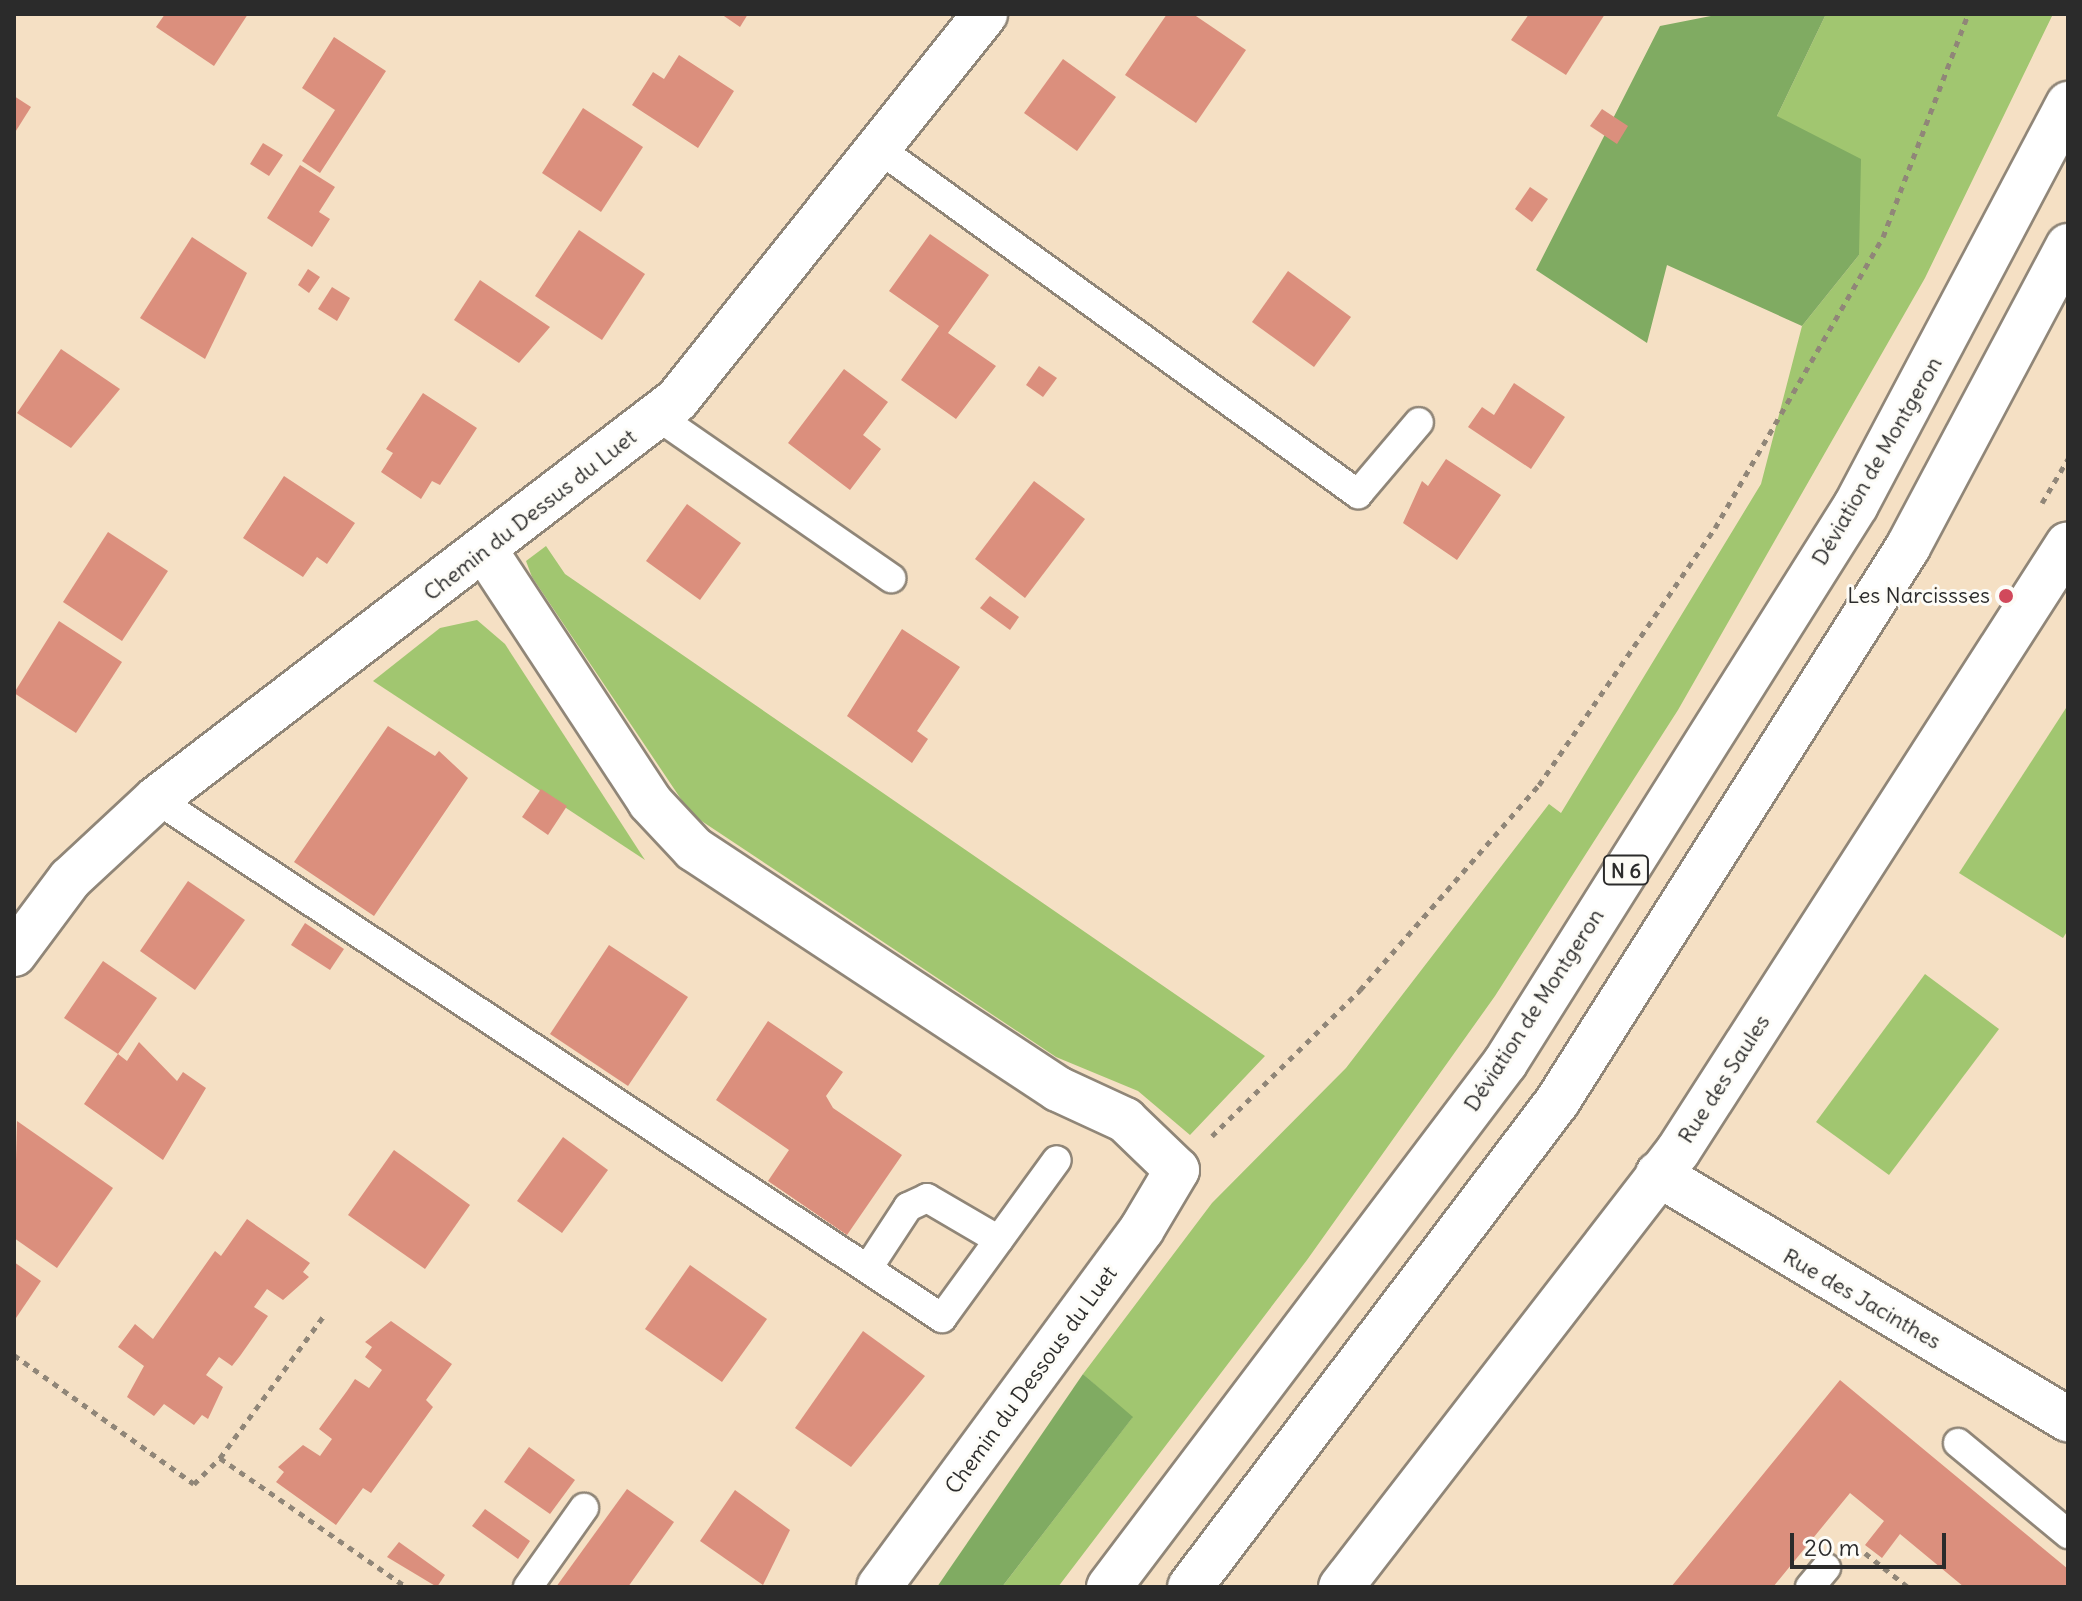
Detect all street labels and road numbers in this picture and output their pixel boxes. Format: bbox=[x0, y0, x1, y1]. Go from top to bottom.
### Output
street label: Déviation de Montgeron bbox=[1807, 352, 1947, 570]
street label: Chemin du Dessus du Luet bbox=[418, 424, 642, 606]
road number: N 6 bbox=[1602, 854, 1650, 886]
street label: Déviation de Montgeron bbox=[1459, 904, 1609, 1116]
street label: Rue des Saules bbox=[1673, 1010, 1775, 1148]
street label: Rue des Jacinthes bbox=[1778, 1243, 1946, 1355]
street label: Chemin du Dessous du Luet bbox=[940, 1261, 1122, 1499]

